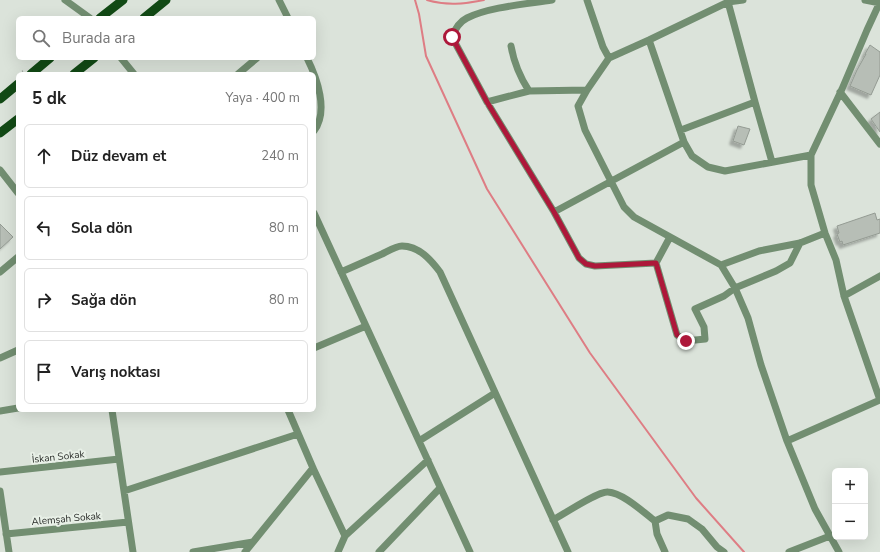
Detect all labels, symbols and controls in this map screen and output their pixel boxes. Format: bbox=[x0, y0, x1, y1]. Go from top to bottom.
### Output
search box bbox=[16, 16, 316, 60]
icon: search bbox=[30, 27, 52, 49]
text: Burada ara bbox=[62, 28, 136, 48]
route start bbox=[443, 28, 461, 46]
text: 5 dk bbox=[32, 87, 66, 110]
text: Yaya · 400 m bbox=[225, 89, 300, 107]
icon: ahead bbox=[33, 145, 55, 167]
text: Düz devam et bbox=[71, 146, 166, 166]
text: 240 m bbox=[261, 147, 299, 165]
icon: left bbox=[33, 217, 55, 239]
text: Sola dön bbox=[71, 218, 133, 238]
text: 80 m bbox=[269, 219, 299, 237]
icon: right bbox=[33, 289, 55, 311]
text: Sağa dön bbox=[71, 290, 136, 310]
text: 80 m bbox=[269, 291, 299, 309]
route end bbox=[677, 332, 695, 350]
icon: arrive bbox=[33, 361, 55, 383]
text: Varış noktası bbox=[71, 362, 160, 382]
street label: İskan Sokak bbox=[31, 447, 86, 467]
map controls bbox=[832, 468, 868, 540]
button: + bbox=[832, 468, 868, 504]
button: − bbox=[832, 504, 868, 540]
street label: Alemşah Sokak bbox=[31, 509, 102, 529]

